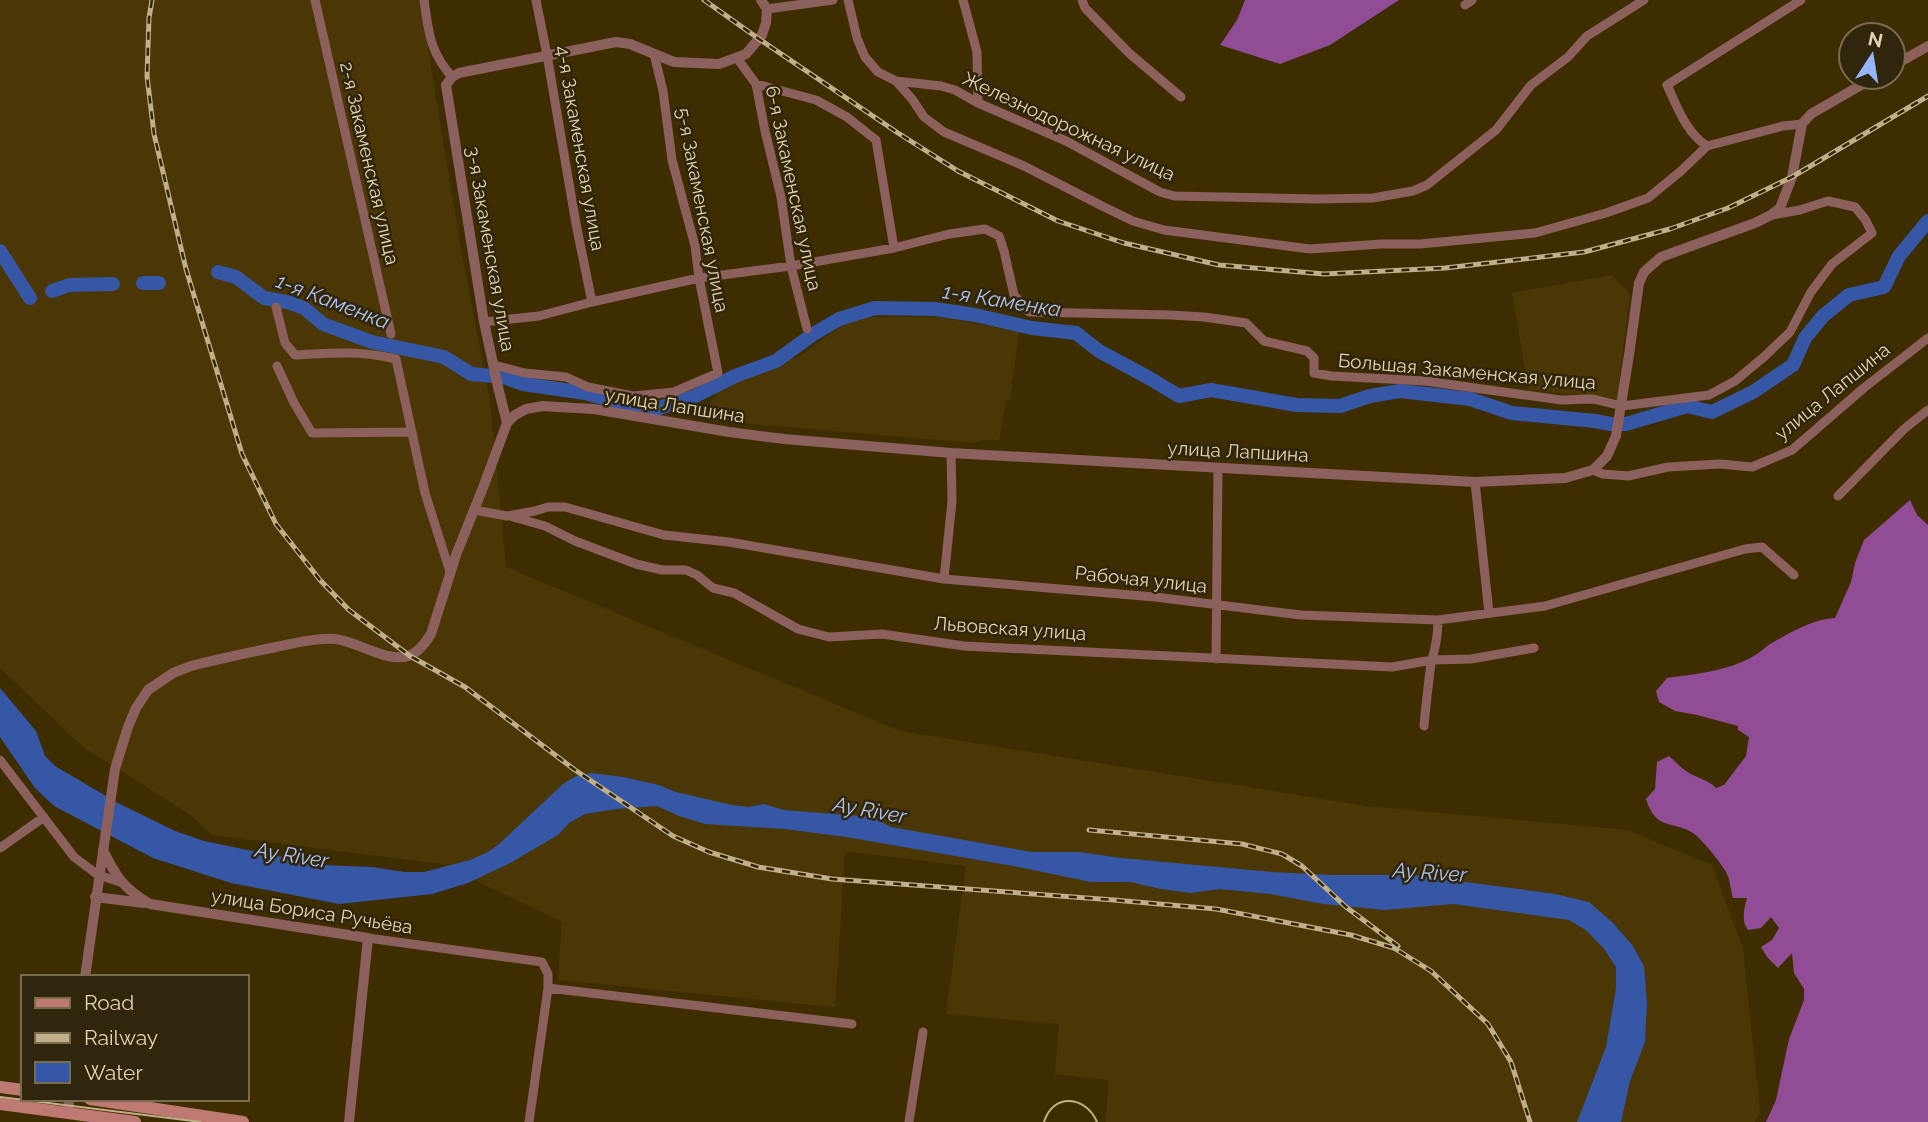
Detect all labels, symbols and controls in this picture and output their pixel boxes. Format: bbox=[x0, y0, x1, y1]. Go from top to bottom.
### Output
north arrow bbox=[1837, 21, 1907, 91]
text: N bbox=[1866, 27, 1885, 52]
street label: 4-я Закаменская улица bbox=[552, 44, 610, 252]
street label: 2-я Закаменская улица bbox=[336, 59, 404, 267]
street label: Железнодорожная улица bbox=[959, 67, 1179, 185]
street label: 6-я Закаменская улица bbox=[761, 83, 827, 293]
street label: 5-я Закаменская улица bbox=[672, 106, 734, 314]
street label: 3-я Закаменская улица bbox=[462, 145, 520, 353]
water label: 1-я Каменка bbox=[273, 268, 393, 334]
water label: 1-я Каменка bbox=[941, 278, 1063, 322]
street label: улица Лапшина bbox=[1770, 338, 1894, 444]
street label: Большая Закаменская улица bbox=[1337, 349, 1597, 393]
street label: улица Лапшина bbox=[603, 383, 747, 427]
street label: улица Лапшина bbox=[1167, 436, 1309, 466]
street label: Рабочая улица bbox=[1074, 561, 1208, 597]
street label: Львовская улица bbox=[933, 612, 1087, 644]
water label: Ay River bbox=[830, 791, 909, 829]
water label: Ay River bbox=[252, 837, 331, 873]
water label: Ay River bbox=[1391, 857, 1469, 887]
street label: улица Бориса Ручьёва bbox=[210, 884, 414, 938]
legend bbox=[21, 975, 248, 1101]
text: Road bbox=[84, 990, 134, 1015]
text: Railway bbox=[84, 1025, 158, 1050]
text: Water bbox=[84, 1060, 143, 1085]

